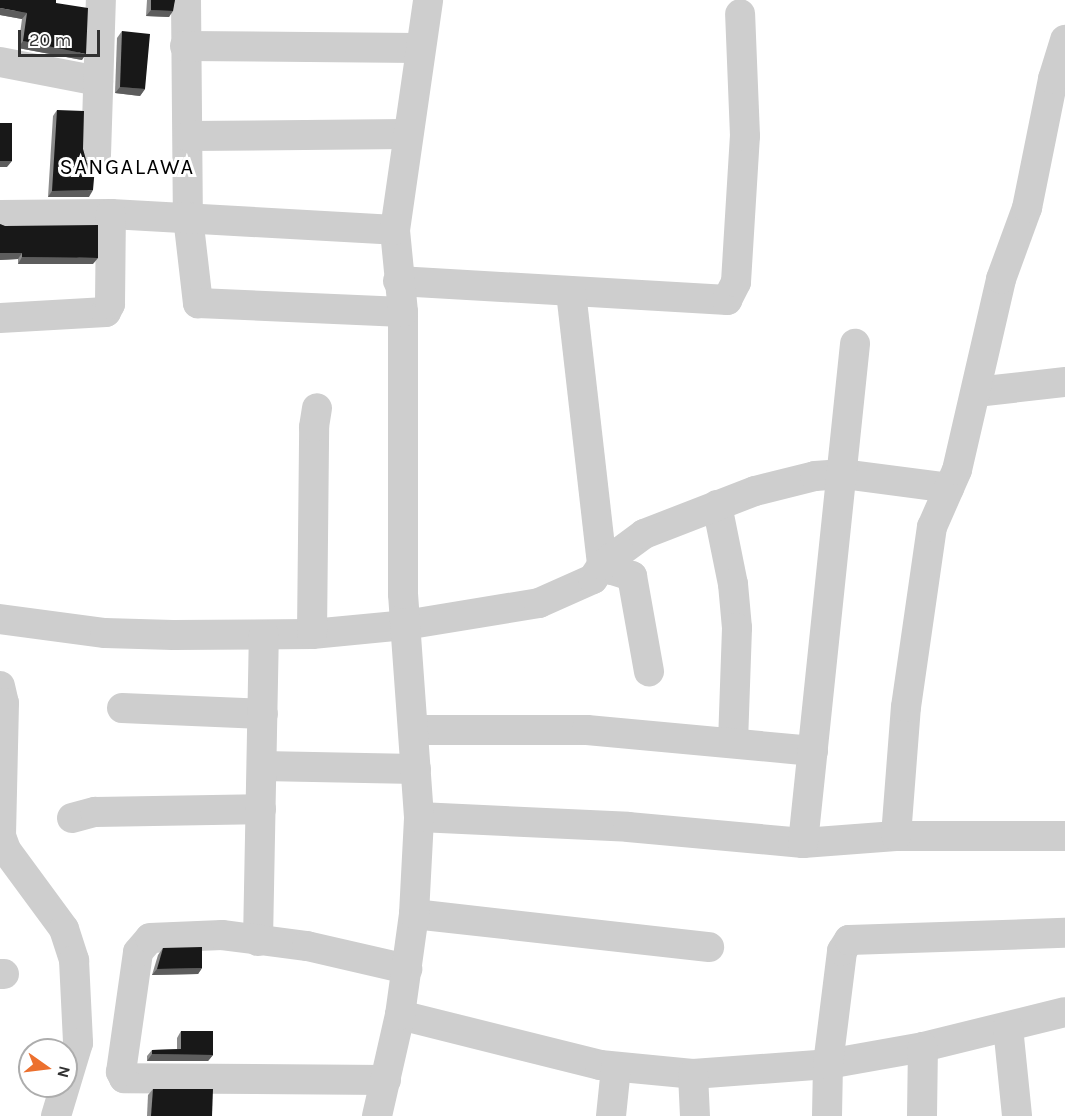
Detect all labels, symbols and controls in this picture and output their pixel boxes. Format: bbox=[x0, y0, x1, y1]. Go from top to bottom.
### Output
scale bar bbox=[21, 18, 104, 56]
text: 20 m bbox=[29, 29, 71, 51]
district label: SANGALAWA bbox=[59, 155, 195, 181]
north arrow bbox=[18, 1038, 78, 1098]
text: N bbox=[53, 1064, 75, 1080]

